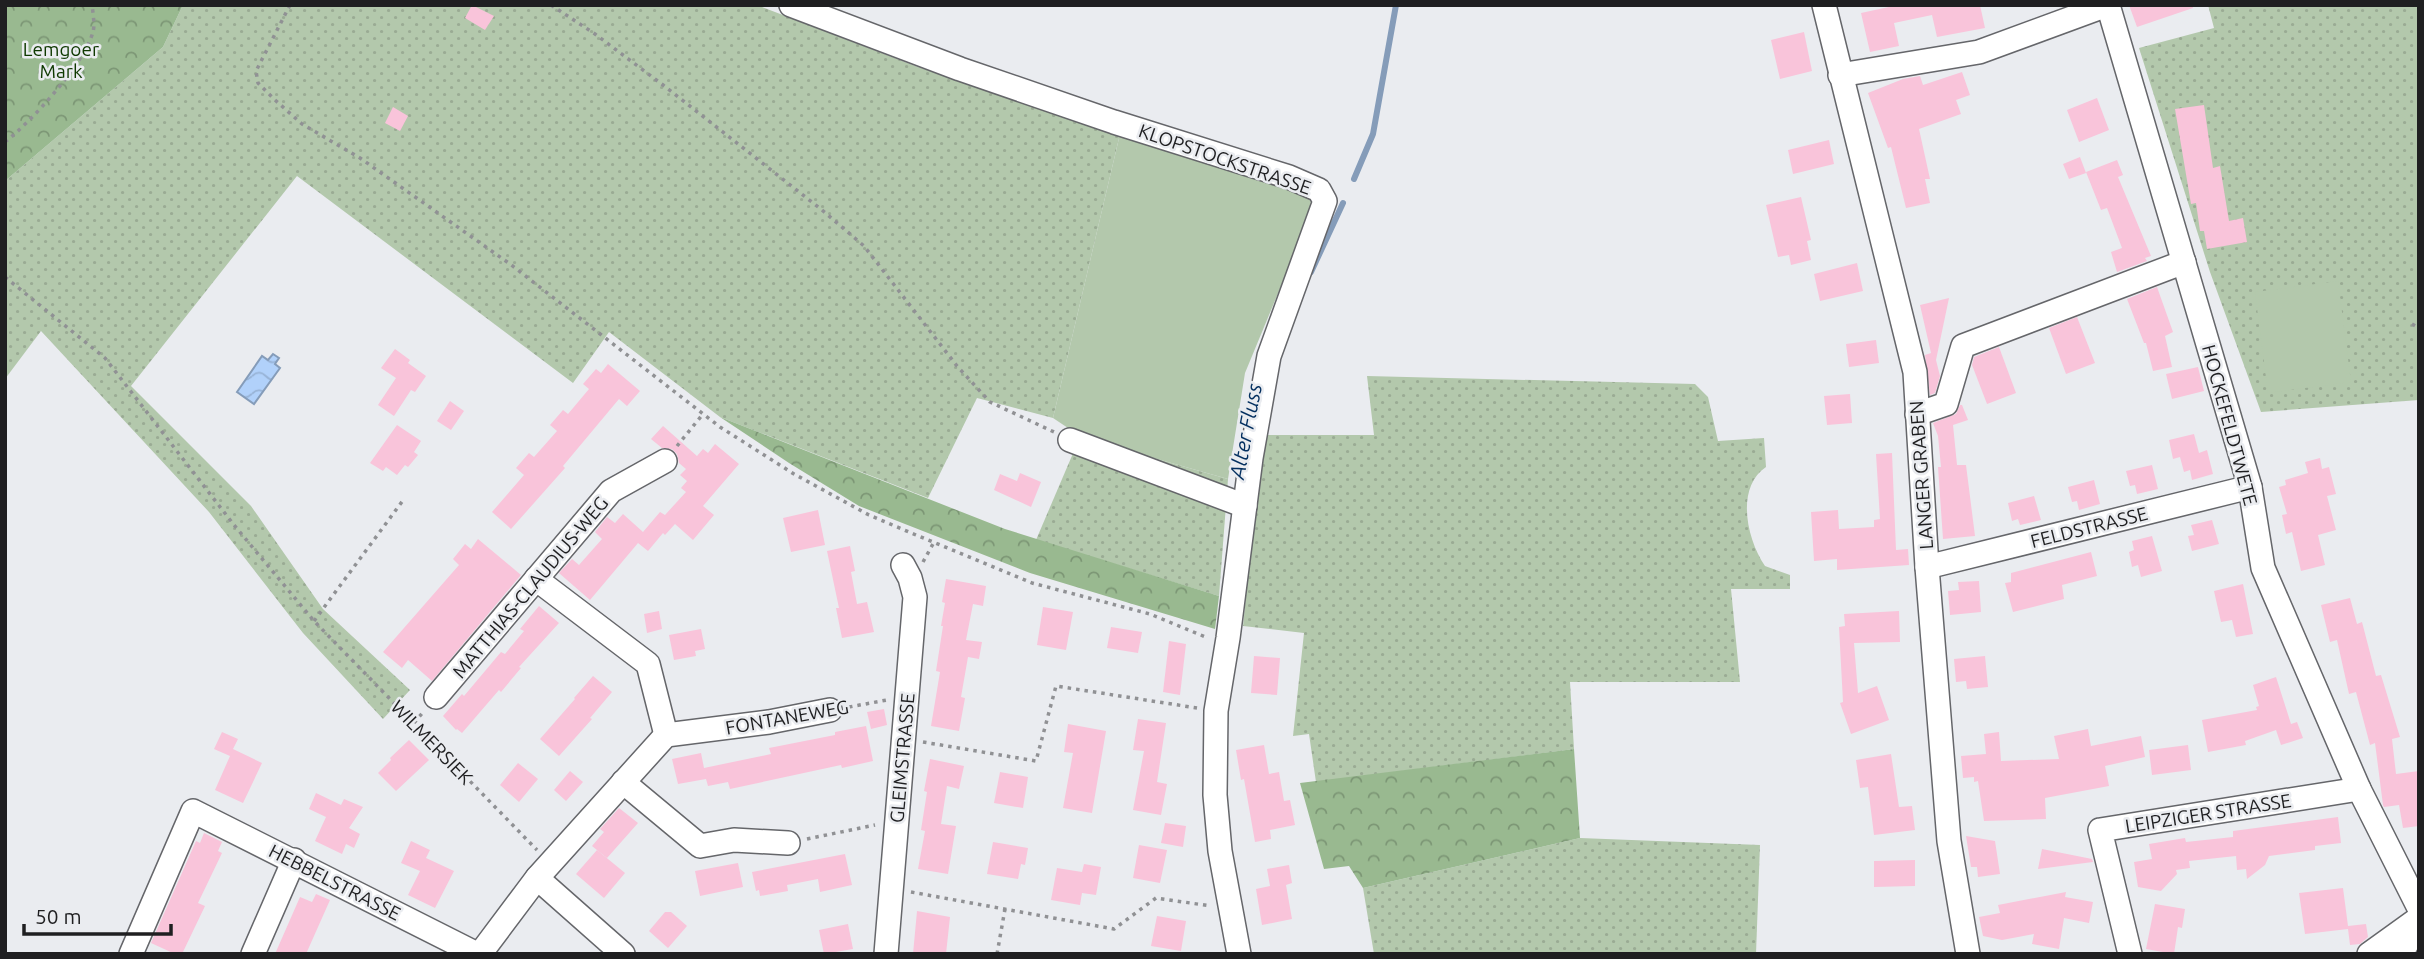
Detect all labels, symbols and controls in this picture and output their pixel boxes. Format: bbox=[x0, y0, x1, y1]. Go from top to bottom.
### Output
park label: Lemgoer Mark bbox=[23, 38, 99, 82]
street label: KLOPSTOCKSTRASSE bbox=[1136, 119, 1314, 199]
street label: HOCKEFELDTWETE bbox=[2198, 342, 2262, 508]
water label: Alter Fluss bbox=[1224, 381, 1266, 482]
street label: LANGER GRABEN bbox=[1905, 400, 1937, 550]
street label: MATTHIAS-CLAUDIUS-WEG bbox=[448, 492, 612, 682]
street label: FELDSTRASSE bbox=[2028, 502, 2150, 552]
street label: GLEIMSTRASSE bbox=[885, 692, 919, 824]
street label: WILMERSIEK bbox=[387, 695, 478, 789]
street label: FONTANEWEG bbox=[724, 695, 850, 739]
street label: LEIPZIGER STRASSE bbox=[2123, 789, 2293, 837]
street label: HEBBELSTRASSE bbox=[266, 839, 404, 925]
scale bar bbox=[24, 892, 172, 936]
text: 50 m bbox=[35, 904, 82, 928]

